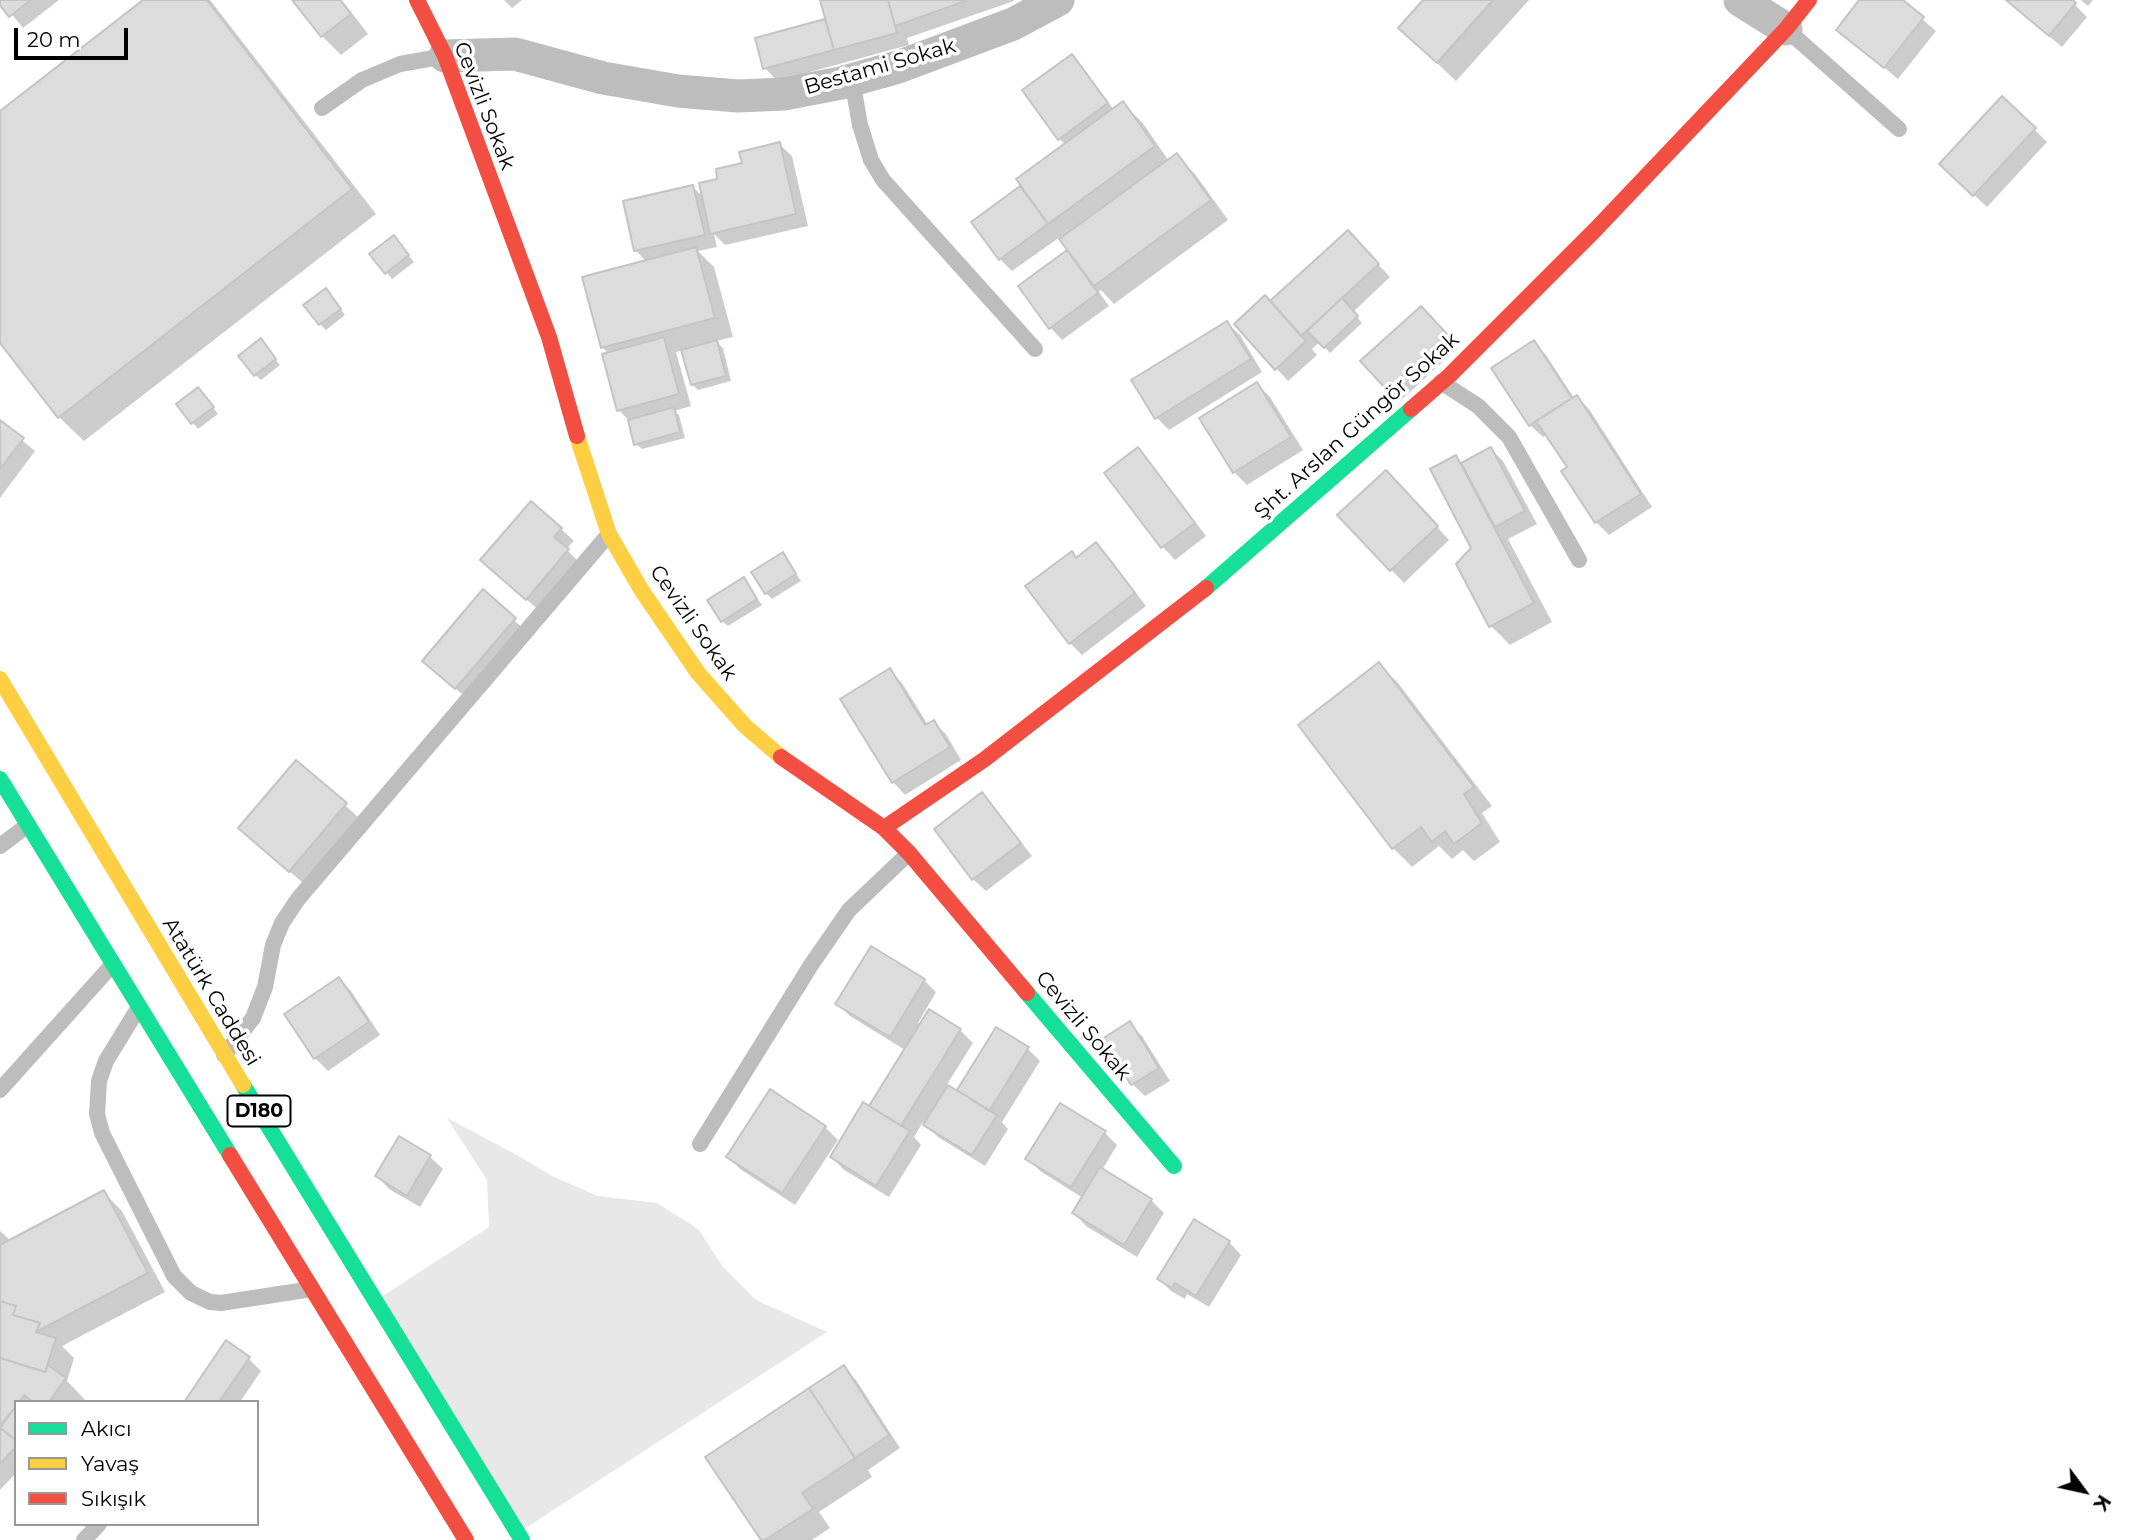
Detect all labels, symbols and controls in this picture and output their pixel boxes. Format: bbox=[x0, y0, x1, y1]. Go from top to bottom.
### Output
scale bar bbox=[18, 14, 131, 58]
text: 20 m bbox=[27, 27, 81, 52]
street label: Bestami Sokak bbox=[802, 33, 958, 101]
street label: Cevizli Sokak bbox=[448, 39, 520, 173]
street label: Şht. Arslan Güngör Sokak bbox=[1250, 327, 1464, 525]
street label: Cevizli Sokak bbox=[644, 561, 742, 685]
street label: Atatürk Caddesi bbox=[157, 913, 265, 1071]
street label: Cevizli Sokak bbox=[1030, 966, 1136, 1086]
road number: D180 bbox=[228, 1096, 290, 1126]
legend bbox=[14, 1400, 259, 1526]
text: Akıcı bbox=[81, 1416, 132, 1441]
text: Yavaş bbox=[81, 1451, 139, 1476]
north arrow bbox=[2049, 1456, 2119, 1526]
text: Sıkışık bbox=[81, 1486, 146, 1511]
text: K bbox=[2089, 1491, 2116, 1515]

